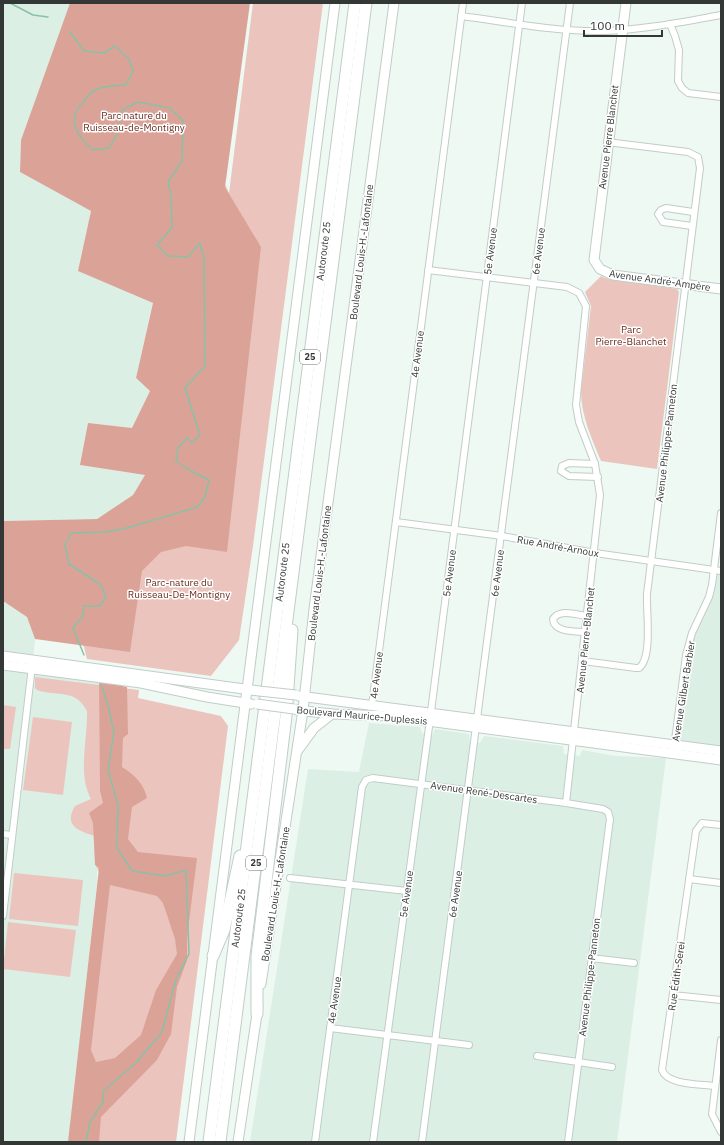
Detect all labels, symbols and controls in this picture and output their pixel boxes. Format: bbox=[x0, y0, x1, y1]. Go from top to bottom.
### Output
scale bar bbox=[584, 12, 662, 38]
text: 100 m bbox=[590, 18, 625, 33]
street label: Avenue Pierre Blanchet bbox=[596, 84, 621, 190]
park label: Parc nature du Ruisseau-de-Montigny bbox=[83, 109, 185, 134]
street label: Boulevard Louis-H.-Lafontaine bbox=[347, 183, 376, 321]
street label: Autoroute 25 bbox=[313, 221, 334, 281]
street label: 5e Avenue bbox=[481, 226, 500, 275]
street label: 6e Avenue bbox=[529, 226, 548, 275]
street label: Avenue André-Ampère bbox=[608, 267, 712, 294]
park label: Parc Pierre-Blanchet bbox=[596, 323, 667, 348]
street label: 4e Avenue bbox=[408, 329, 427, 378]
road number: 25 bbox=[300, 350, 320, 364]
street label: Avenue Philippe-Panneton bbox=[653, 383, 680, 503]
street label: Boulevard Louis-H.-Lafontaine bbox=[305, 504, 334, 642]
street label: Rue André-Arnoux bbox=[516, 533, 600, 560]
street label: Autoroute 25 bbox=[272, 542, 293, 602]
street label: 5e Avenue bbox=[440, 548, 459, 597]
street label: 6e Avenue bbox=[488, 548, 507, 597]
park label: Parc-nature du Ruisseau-De-Montigny bbox=[128, 576, 230, 601]
street label: Avenue Pierre-Blanchet bbox=[573, 586, 598, 694]
street label: Avenue Gilbert Barbier bbox=[669, 639, 698, 742]
street label: 4e Avenue bbox=[367, 650, 386, 699]
street label: Boulevard Maurice-Duplessis bbox=[296, 703, 428, 728]
street label: Avenue René-Descartes bbox=[430, 779, 538, 806]
street label: Boulevard Louis-H.-Lafontaine bbox=[258, 825, 293, 962]
road number: 25 bbox=[246, 856, 266, 870]
street label: 5e Avenue bbox=[397, 869, 416, 918]
street label: 6e Avenue bbox=[446, 869, 465, 918]
street label: Autoroute 25 bbox=[228, 888, 249, 948]
street label: Avenue Philippe-Panneton bbox=[576, 917, 603, 1037]
street label: Rue Édith-Serei bbox=[665, 941, 688, 1012]
street label: 4e Avenue bbox=[325, 975, 344, 1024]

